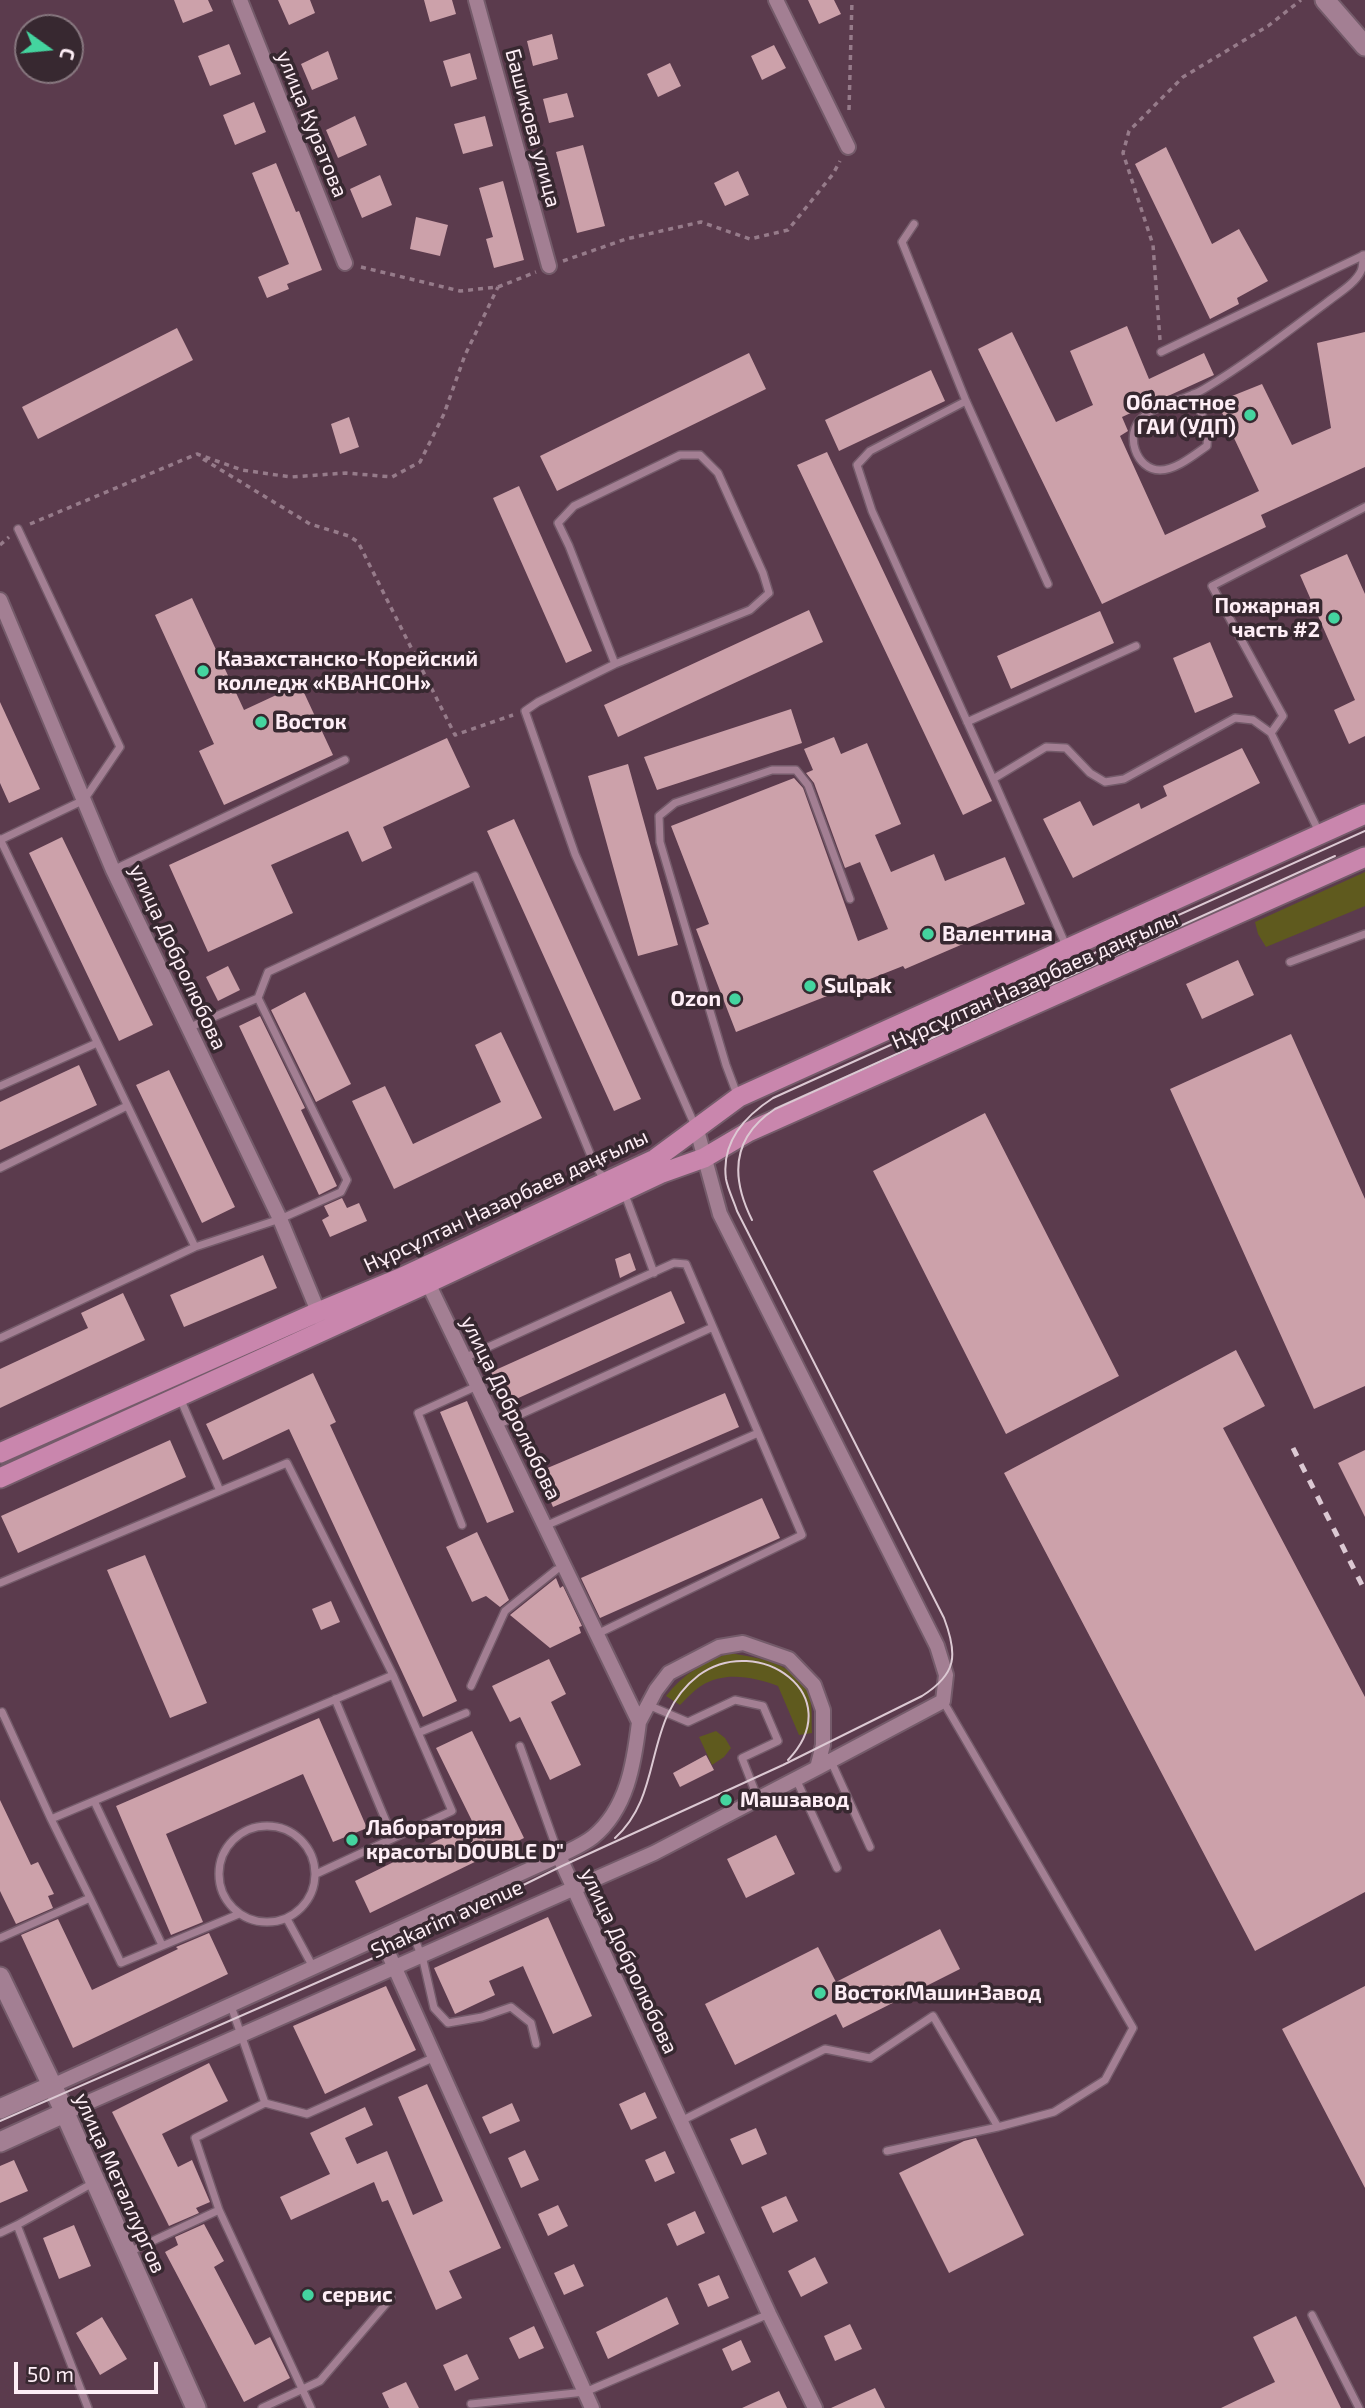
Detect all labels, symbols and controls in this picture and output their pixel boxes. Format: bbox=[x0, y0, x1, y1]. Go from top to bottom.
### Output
north arrow bbox=[14, 14, 84, 84]
text: С bbox=[55, 46, 80, 62]
street label: Башикова улица bbox=[500, 46, 566, 210]
street label: улица Куратова bbox=[271, 47, 353, 201]
place label: Областное ГАИ (УДП) bbox=[1126, 390, 1236, 440]
marker: Областное ГАИ (УДП) bbox=[1242, 407, 1258, 423]
place label: Пожарная часть #2 bbox=[1215, 593, 1320, 643]
marker: Пожарная часть #2 bbox=[1326, 610, 1342, 626]
place label: Казахстанско-Корейский колледж «КВАНСОН» bbox=[217, 646, 478, 696]
marker: Казахстанско-Корейский колледж «КВАНСОН» bbox=[195, 663, 211, 679]
place label: Восток bbox=[275, 709, 347, 735]
marker: Восток bbox=[253, 714, 269, 730]
street label: улица Добролюбова bbox=[124, 860, 232, 1054]
street label: Нұрсұлтан Назарбаев даңғылы bbox=[888, 905, 1182, 1055]
place label: Валентина bbox=[942, 921, 1053, 947]
marker: Валентина bbox=[920, 926, 936, 942]
place label: Sulpak bbox=[824, 973, 892, 999]
marker: Sulpak bbox=[802, 978, 818, 994]
place label: Ozon bbox=[671, 986, 721, 1012]
marker: Ozon bbox=[727, 991, 743, 1007]
street label: Нұрсұлтан Назарбаев даңғылы bbox=[360, 1124, 652, 1278]
street label: улица Добролюбова bbox=[455, 1312, 567, 1504]
place label: Машзавод bbox=[740, 1787, 849, 1813]
marker: Машзавод bbox=[718, 1792, 734, 1808]
place label: Лаборатория красоты DOUBLE D" bbox=[366, 1815, 564, 1865]
marker: Лаборатория красоты DOUBLE D" bbox=[344, 1832, 360, 1848]
street label: улица Добролюбова bbox=[575, 1864, 683, 2058]
street label: Shakarim avenue bbox=[367, 1874, 527, 1964]
place label: ВостокМашинЗавод bbox=[834, 1980, 1041, 2006]
marker: ВостокМашинЗавод bbox=[812, 1985, 828, 2001]
street label: улица Металлургов bbox=[69, 2089, 171, 2277]
place label: сервис bbox=[322, 2282, 393, 2308]
marker: сервис bbox=[300, 2287, 316, 2303]
scale bar bbox=[18, 2348, 161, 2392]
text: 50 m bbox=[27, 2361, 74, 2386]

